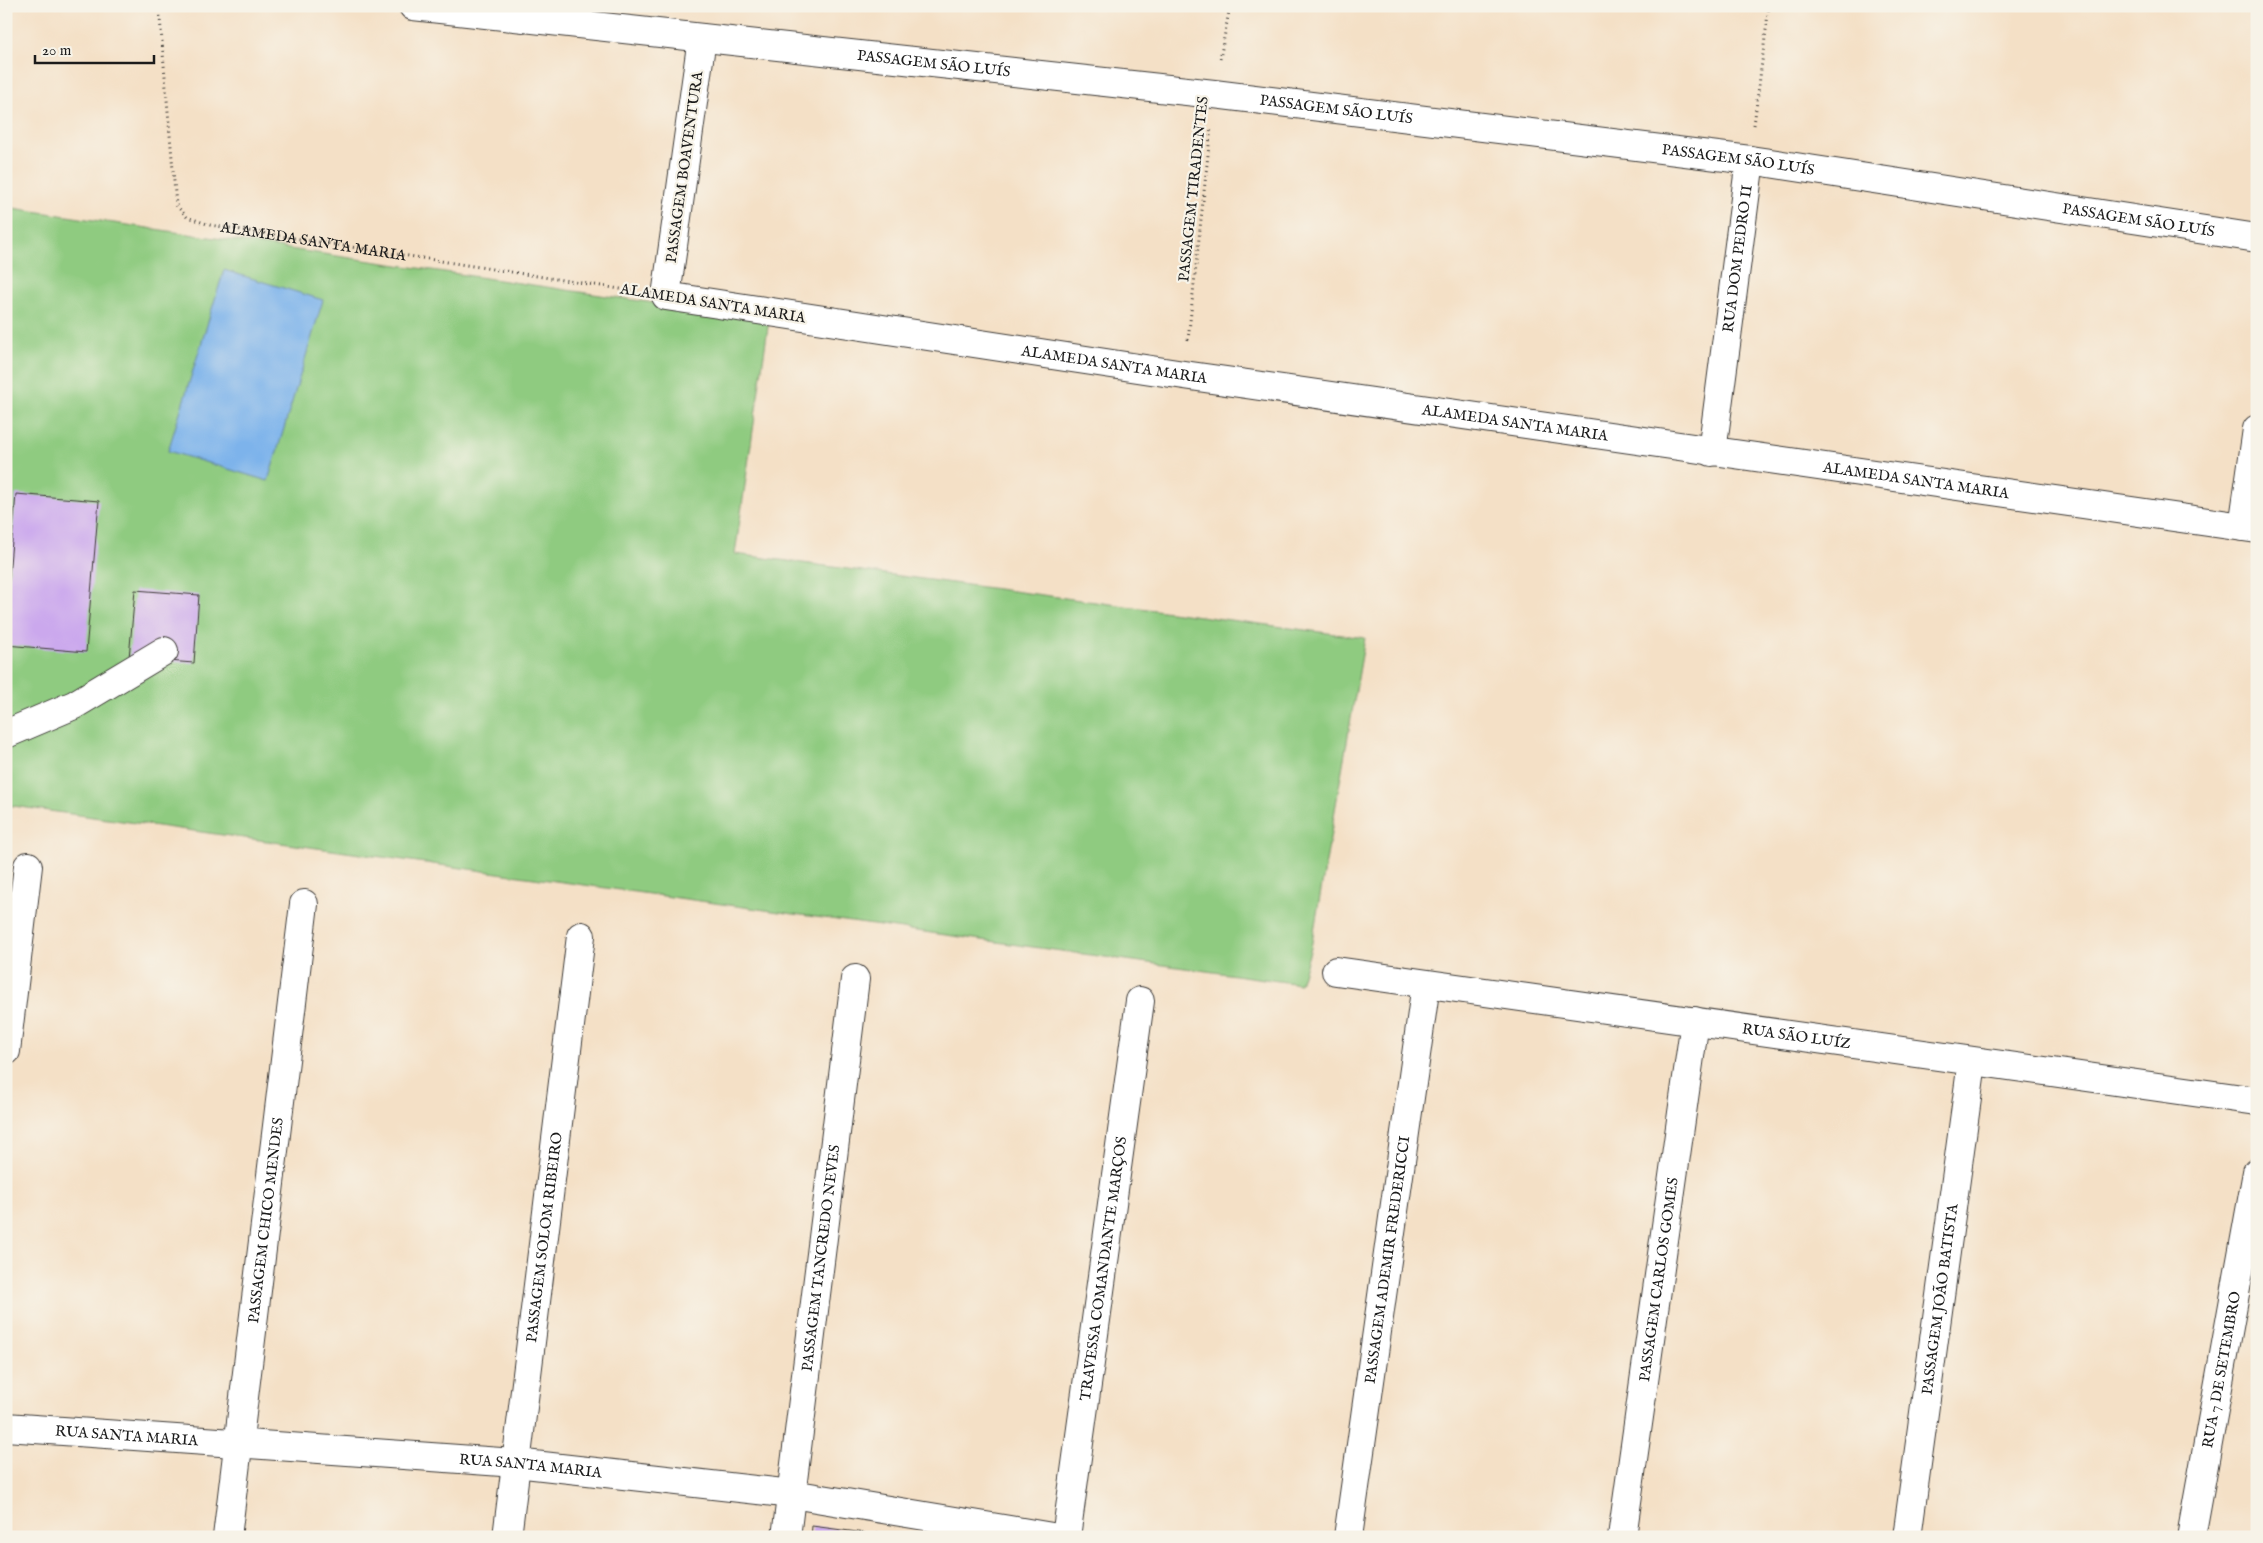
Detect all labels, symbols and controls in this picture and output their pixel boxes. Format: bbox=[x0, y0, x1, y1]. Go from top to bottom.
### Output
scale bar bbox=[35, 32, 154, 64]
text: 20 m bbox=[42, 41, 72, 60]
street label: PASSAGEM SÃO LUÍS bbox=[856, 46, 1011, 82]
street label: PASSAGEM BOAVENTURA bbox=[662, 69, 707, 264]
street label: PASSAGEM SÃO LUÍS bbox=[1259, 91, 1414, 128]
street label: PASSAGEM TIRADENTES bbox=[1174, 95, 1213, 283]
street label: PASSAGEM SÃO LUÍS bbox=[1661, 140, 1816, 180]
street label: RUA DOM PEDRO II bbox=[1719, 183, 1757, 334]
street label: PASSAGEM SÃO LUÍS bbox=[2061, 199, 2216, 241]
street label: ALAMEDA SANTA MARIA bbox=[218, 218, 408, 266]
street label: ALAMEDA SANTA MARIA bbox=[618, 279, 808, 328]
street label: ALAMEDA SANTA MARIA bbox=[1019, 341, 1209, 388]
street label: ALAMEDA SANTA MARIA bbox=[1420, 400, 1610, 446]
street label: ALAMEDA SANTA MARIA bbox=[1821, 458, 2011, 503]
street label: RUA SÃO LUÍZ bbox=[1741, 1019, 1852, 1054]
street label: PASSAGEM CHICO MENDES bbox=[244, 1116, 288, 1324]
street label: PASSAGEM SOLOM RIBEIRO bbox=[522, 1131, 567, 1344]
street label: PASSAGEM ADEMIR FREDERICCI bbox=[1361, 1134, 1415, 1385]
street label: TRAVESSA COMANDANTE MARÇOS bbox=[1076, 1135, 1131, 1402]
street label: PASSAGEM TANCREDO NEVES bbox=[798, 1144, 844, 1373]
street label: PASSAGEM CARLOS GOMES bbox=[1635, 1176, 1683, 1383]
street label: PASSAGEM JOÃO BATISTA bbox=[1918, 1202, 1963, 1396]
street label: RUA 7 DE SETEMBRO bbox=[2198, 1290, 2245, 1450]
street label: RUA SANTA MARIA bbox=[55, 1421, 200, 1451]
street label: RUA SANTA MARIA bbox=[459, 1450, 604, 1483]

